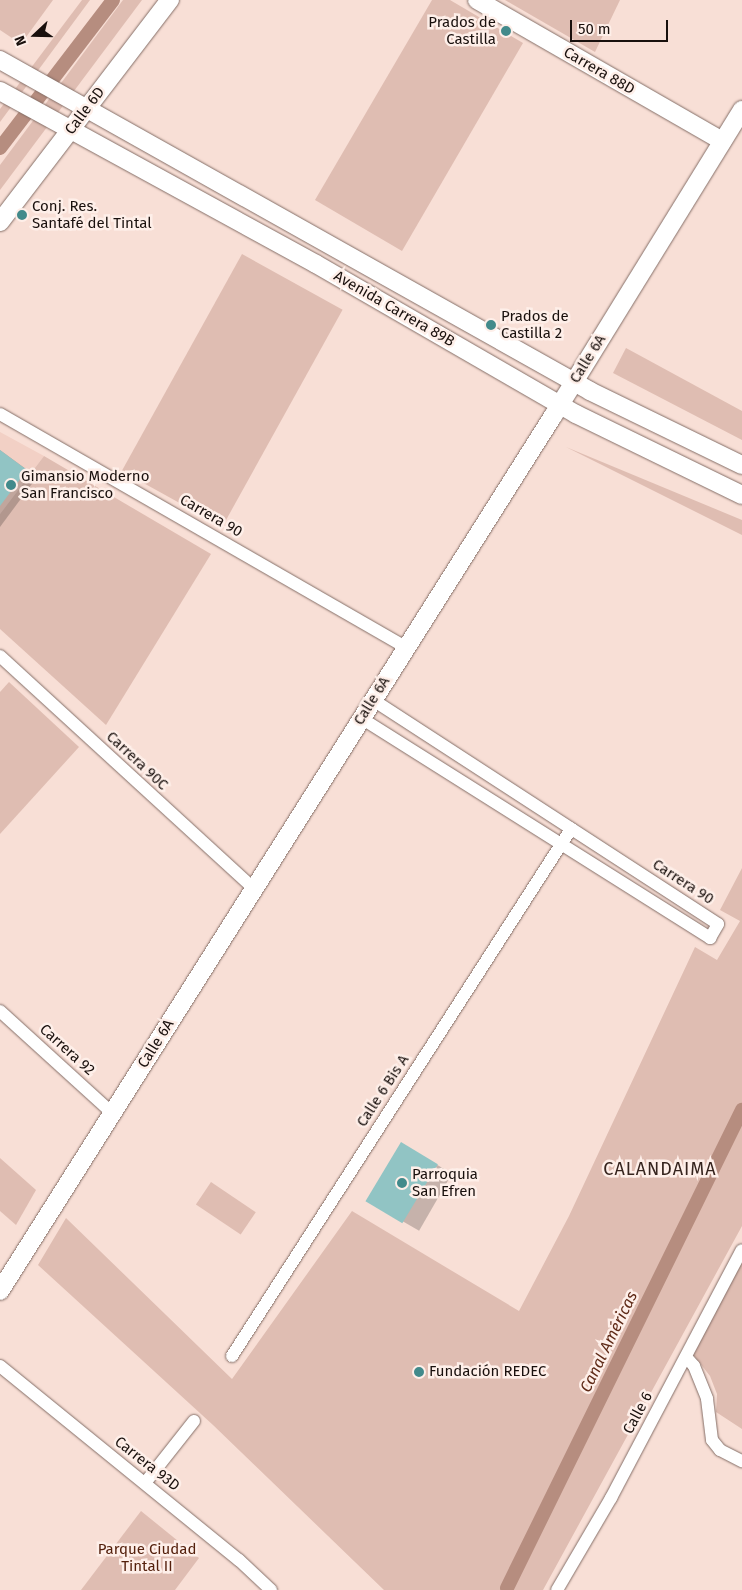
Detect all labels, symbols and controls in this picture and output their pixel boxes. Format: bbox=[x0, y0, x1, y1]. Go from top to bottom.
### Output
north arrow bbox=[10, 10, 60, 60]
scale bar bbox=[572, 10, 670, 42]
place label: Prados de Castilla bbox=[428, 13, 496, 48]
text: 50 m bbox=[578, 20, 611, 38]
marker: Prados de Castilla bbox=[500, 25, 512, 37]
text: N bbox=[11, 33, 30, 48]
street label: Carrera 88D bbox=[560, 43, 638, 99]
street label: Calle 6D bbox=[61, 84, 109, 138]
place label: Conj. Res. Santafé del Tintal bbox=[32, 197, 152, 232]
marker: Conj. Res. Santafé del Tintal bbox=[16, 209, 28, 221]
street label: Avenida Carrera 89B bbox=[330, 267, 458, 351]
place label: Prados de Castilla 2 bbox=[501, 307, 569, 342]
marker: Prados de Castilla 2 bbox=[485, 319, 497, 331]
street label: Calle 6A bbox=[566, 331, 610, 387]
place label: Gimansio Moderno San Francisco bbox=[21, 467, 149, 502]
marker: Gimansio Moderno San Francisco bbox=[5, 479, 17, 491]
street label: Carrera 90 bbox=[176, 491, 246, 541]
street label: Calle 6A bbox=[350, 673, 394, 729]
street label: Carrera 90C bbox=[102, 728, 172, 794]
street label: Carrera 90 bbox=[649, 856, 717, 908]
street label: Calle 6A bbox=[134, 1016, 178, 1072]
street label: Carrera 92 bbox=[36, 1021, 98, 1079]
street label: Calle 6 Bis A bbox=[353, 1052, 413, 1130]
district label: CALANDAIMA bbox=[602, 1158, 718, 1180]
place label: Parroquia San Efren bbox=[412, 1165, 478, 1200]
marker: Parroquia San Efren bbox=[396, 1177, 408, 1189]
water label: Canal Américas bbox=[576, 1288, 642, 1396]
place label: Fundación REDEC bbox=[429, 1363, 546, 1381]
marker: Fundación REDEC bbox=[413, 1366, 425, 1378]
street label: Calle 6 bbox=[619, 1389, 657, 1437]
street label: Carrera 93D bbox=[111, 1433, 183, 1495]
park label: Parque Ciudad Tintal II bbox=[98, 1540, 196, 1575]

